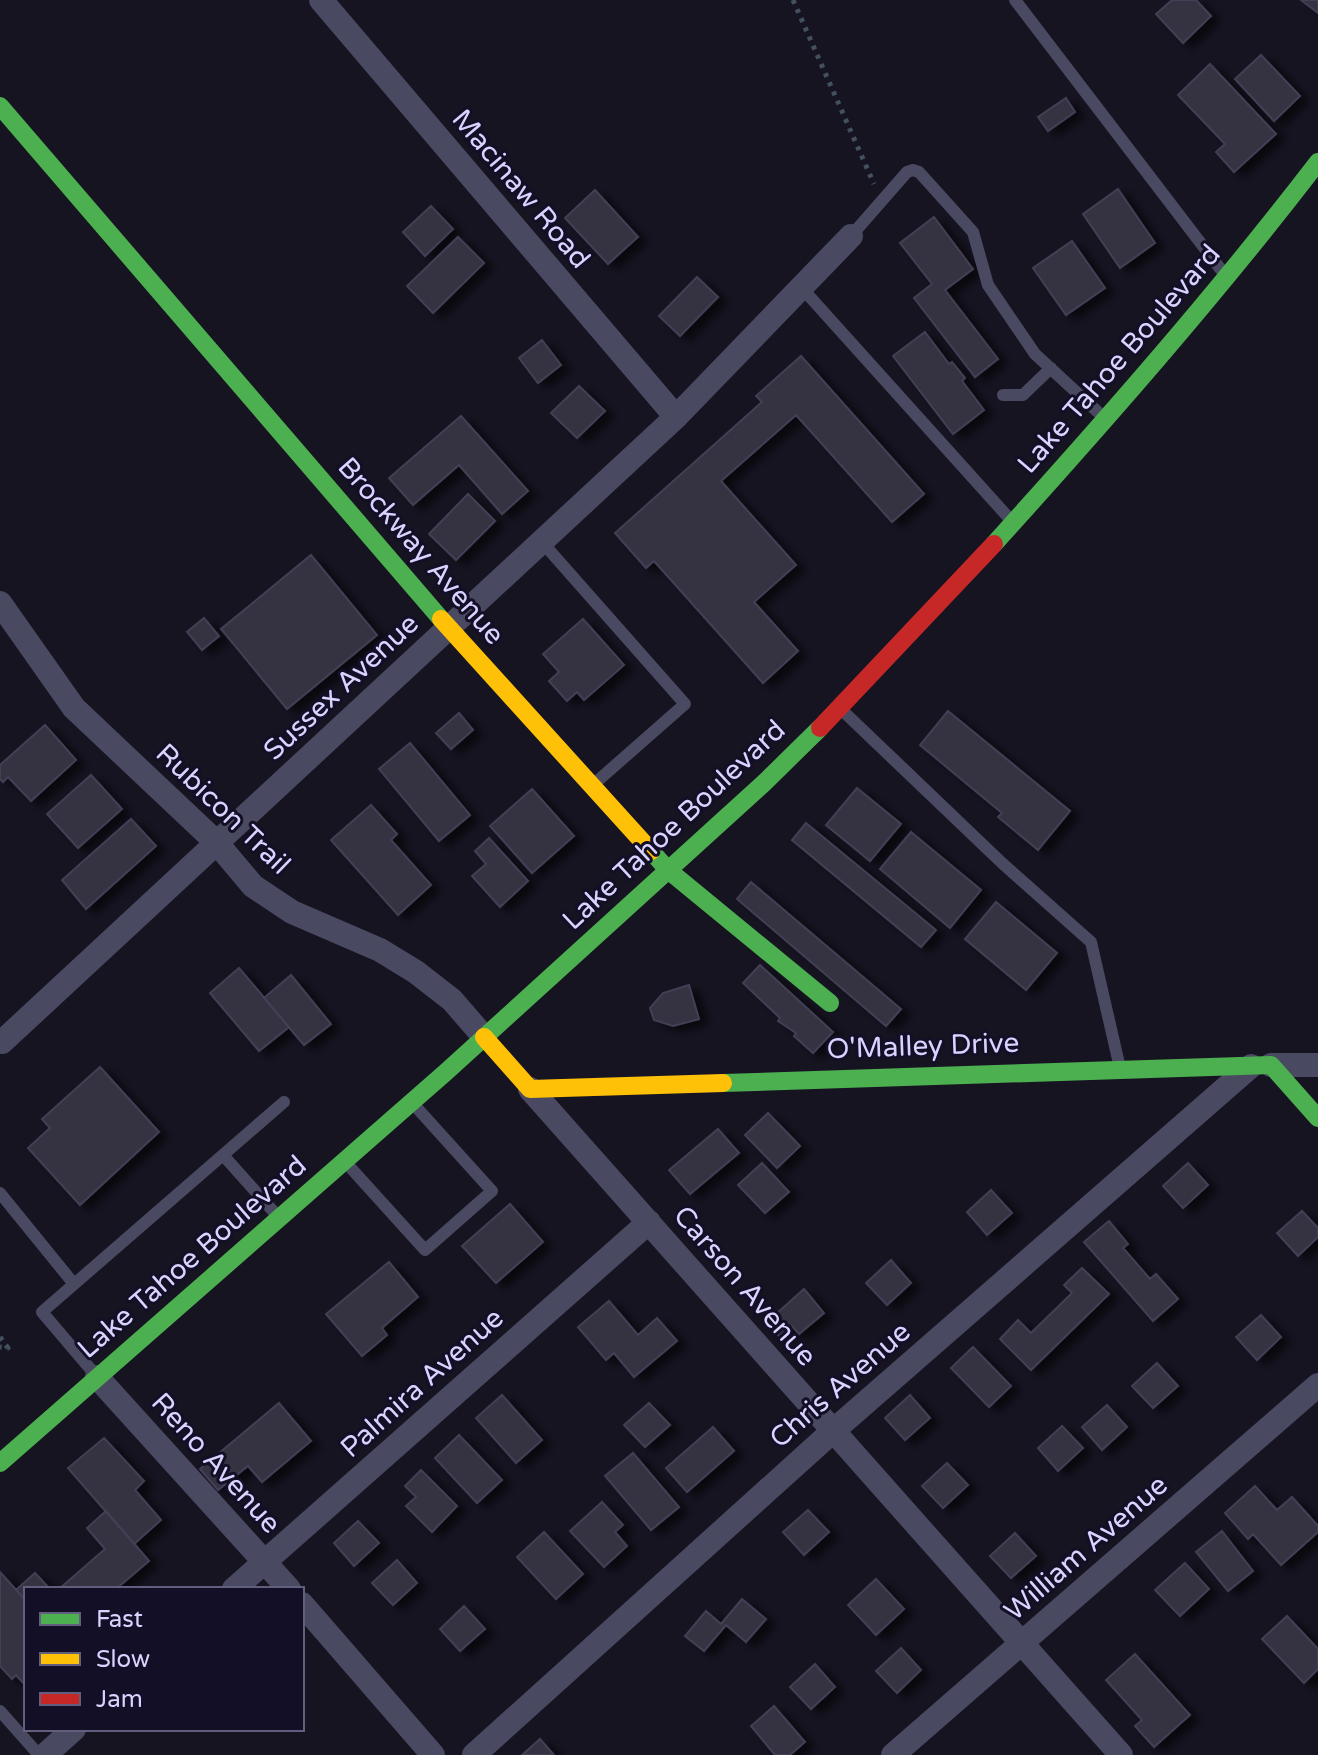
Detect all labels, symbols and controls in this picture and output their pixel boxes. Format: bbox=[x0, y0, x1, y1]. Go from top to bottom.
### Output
street label: Macinaw Road bbox=[445, 103, 597, 275]
street label: Lake Tahoe Boulevard bbox=[1010, 238, 1228, 480]
street label: Brockway Avenue bbox=[331, 451, 511, 651]
street label: Sussex Avenue bbox=[257, 607, 425, 767]
street label: Lake Tahoe Boulevard bbox=[556, 713, 792, 937]
street label: Rubicon Trail bbox=[149, 736, 297, 882]
street label: O'Malley Drive bbox=[826, 1026, 1020, 1066]
street label: Lake Tahoe Boulevard bbox=[71, 1148, 313, 1366]
street label: Carson Avenue bbox=[666, 1199, 824, 1373]
street label: Palmira Avenue bbox=[334, 1301, 510, 1465]
street label: Chris Avenue bbox=[763, 1315, 917, 1455]
street label: Reno Avenue bbox=[144, 1386, 288, 1540]
street label: William Avenue bbox=[998, 1468, 1174, 1628]
legend bbox=[24, 1587, 304, 1731]
text: Fast bbox=[96, 1605, 143, 1634]
text: Slow bbox=[96, 1645, 150, 1674]
text: Jam bbox=[96, 1685, 143, 1714]

